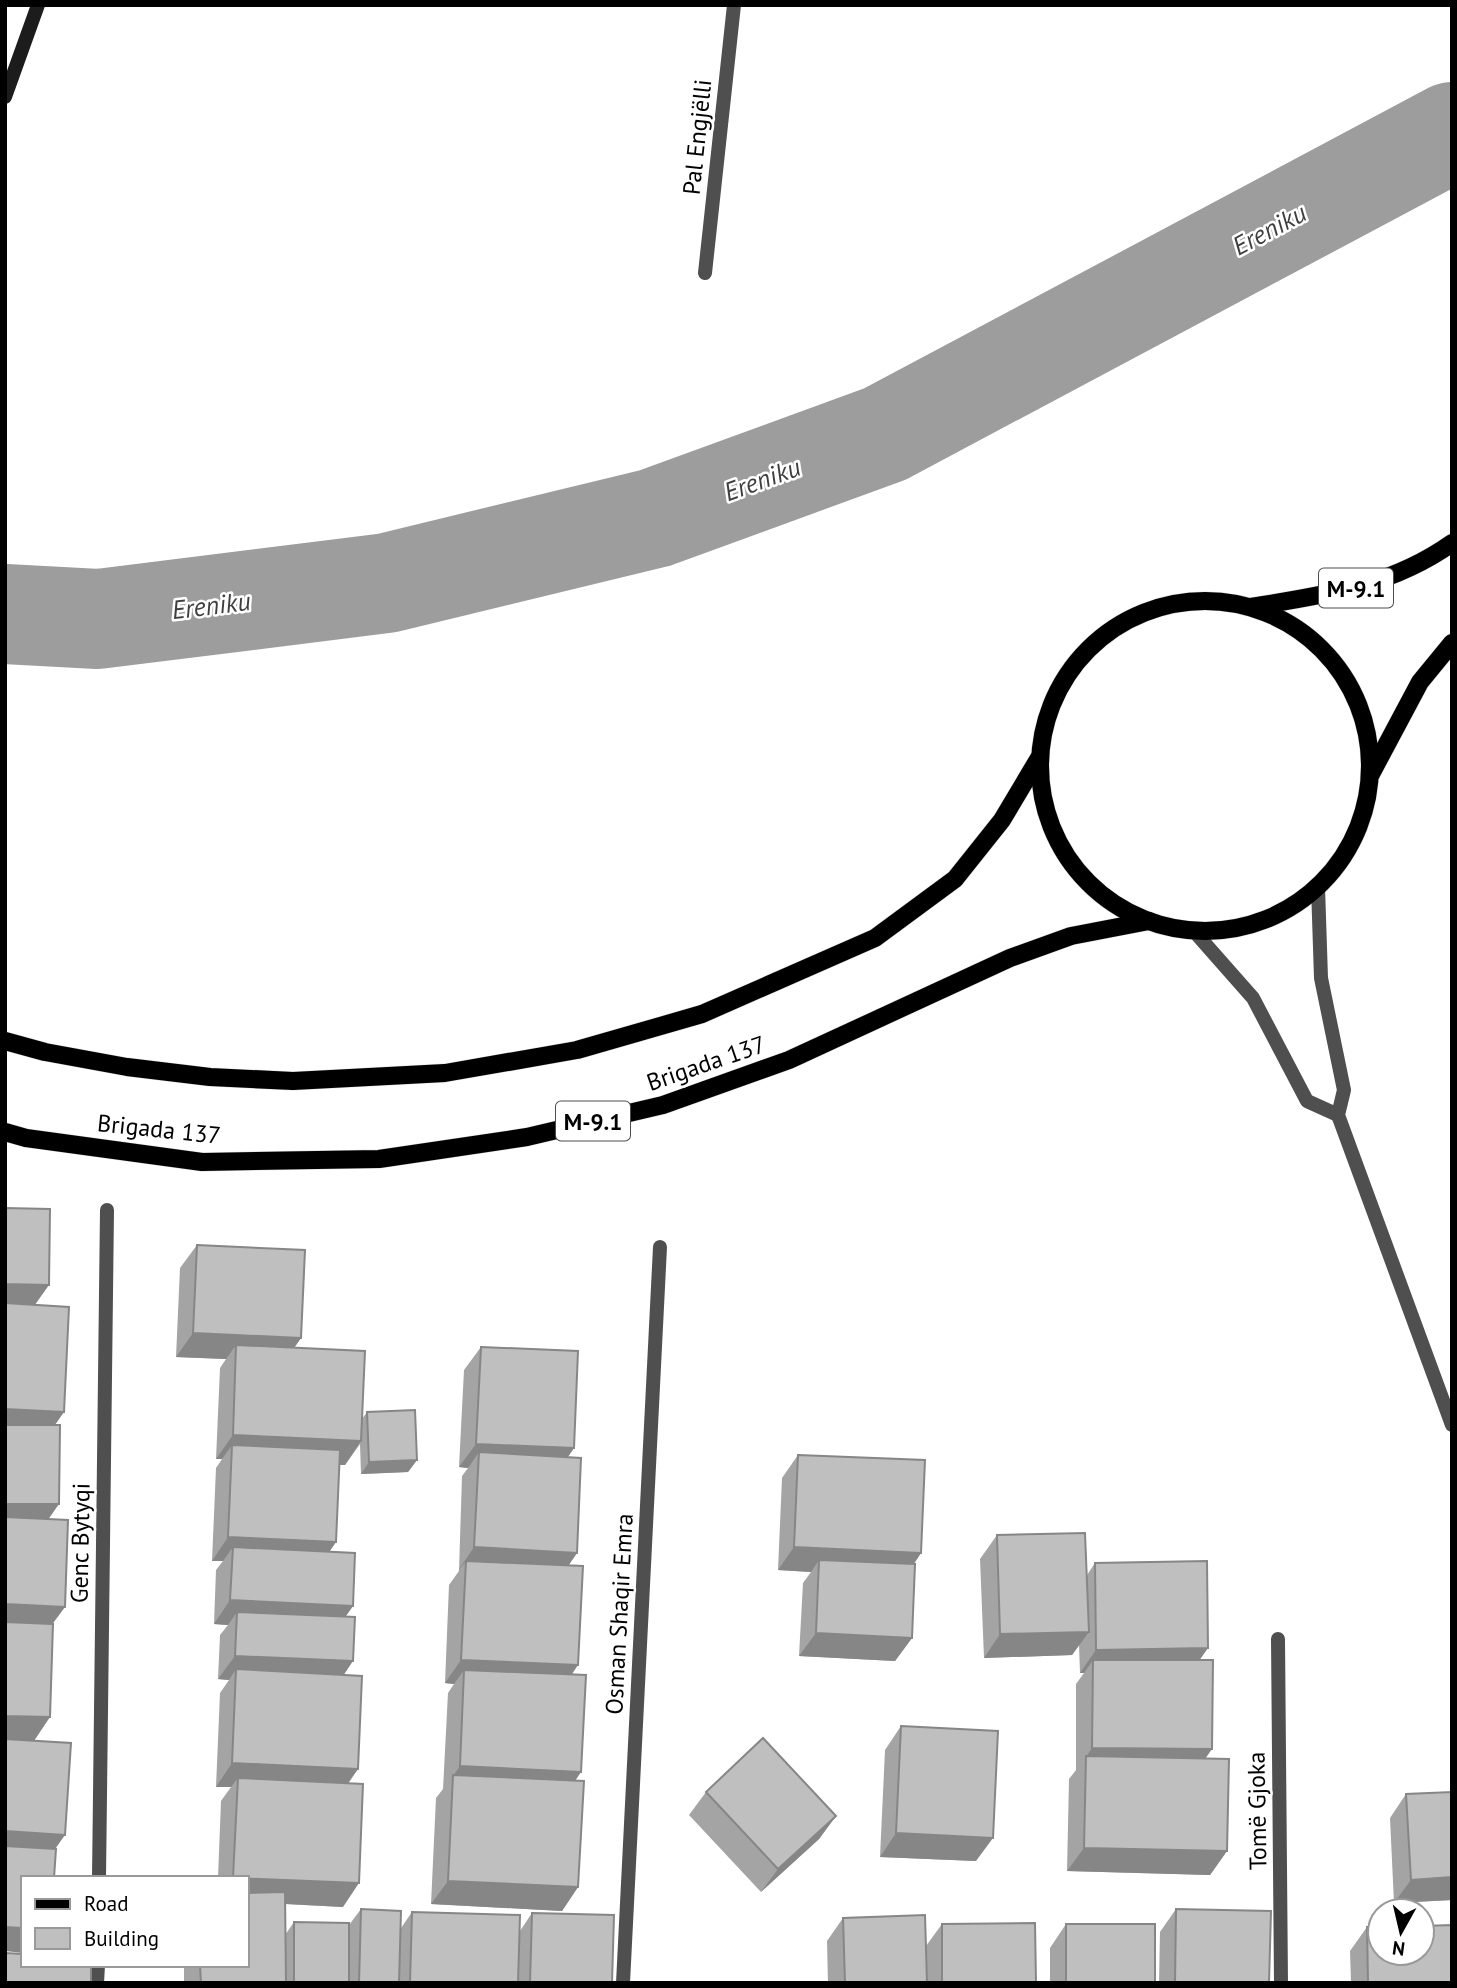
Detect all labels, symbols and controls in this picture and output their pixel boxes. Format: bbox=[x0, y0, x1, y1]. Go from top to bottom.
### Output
street label: Pal Engjëlli bbox=[676, 78, 718, 196]
water label: Ereniku bbox=[1226, 196, 1312, 262]
water label: Ereniku bbox=[719, 450, 805, 508]
road number: M-9.1 bbox=[1319, 568, 1393, 608]
water label: Ereniku bbox=[170, 584, 252, 626]
street label: Brigada 137 bbox=[642, 1028, 770, 1098]
road number: M-9.1 bbox=[556, 1102, 630, 1140]
street label: Brigada 137 bbox=[96, 1107, 222, 1151]
street label: Genc Bytyqi bbox=[63, 1483, 97, 1603]
street label: Osman Shaqir Emra bbox=[598, 1513, 640, 1715]
street label: Tomë Gjoka bbox=[1240, 1751, 1274, 1871]
legend bbox=[21, 1876, 248, 1967]
text: Road bbox=[84, 1890, 128, 1917]
north arrow bbox=[1366, 1897, 1436, 1967]
text: Building bbox=[84, 1925, 159, 1952]
text: N bbox=[1391, 1936, 1406, 1962]

